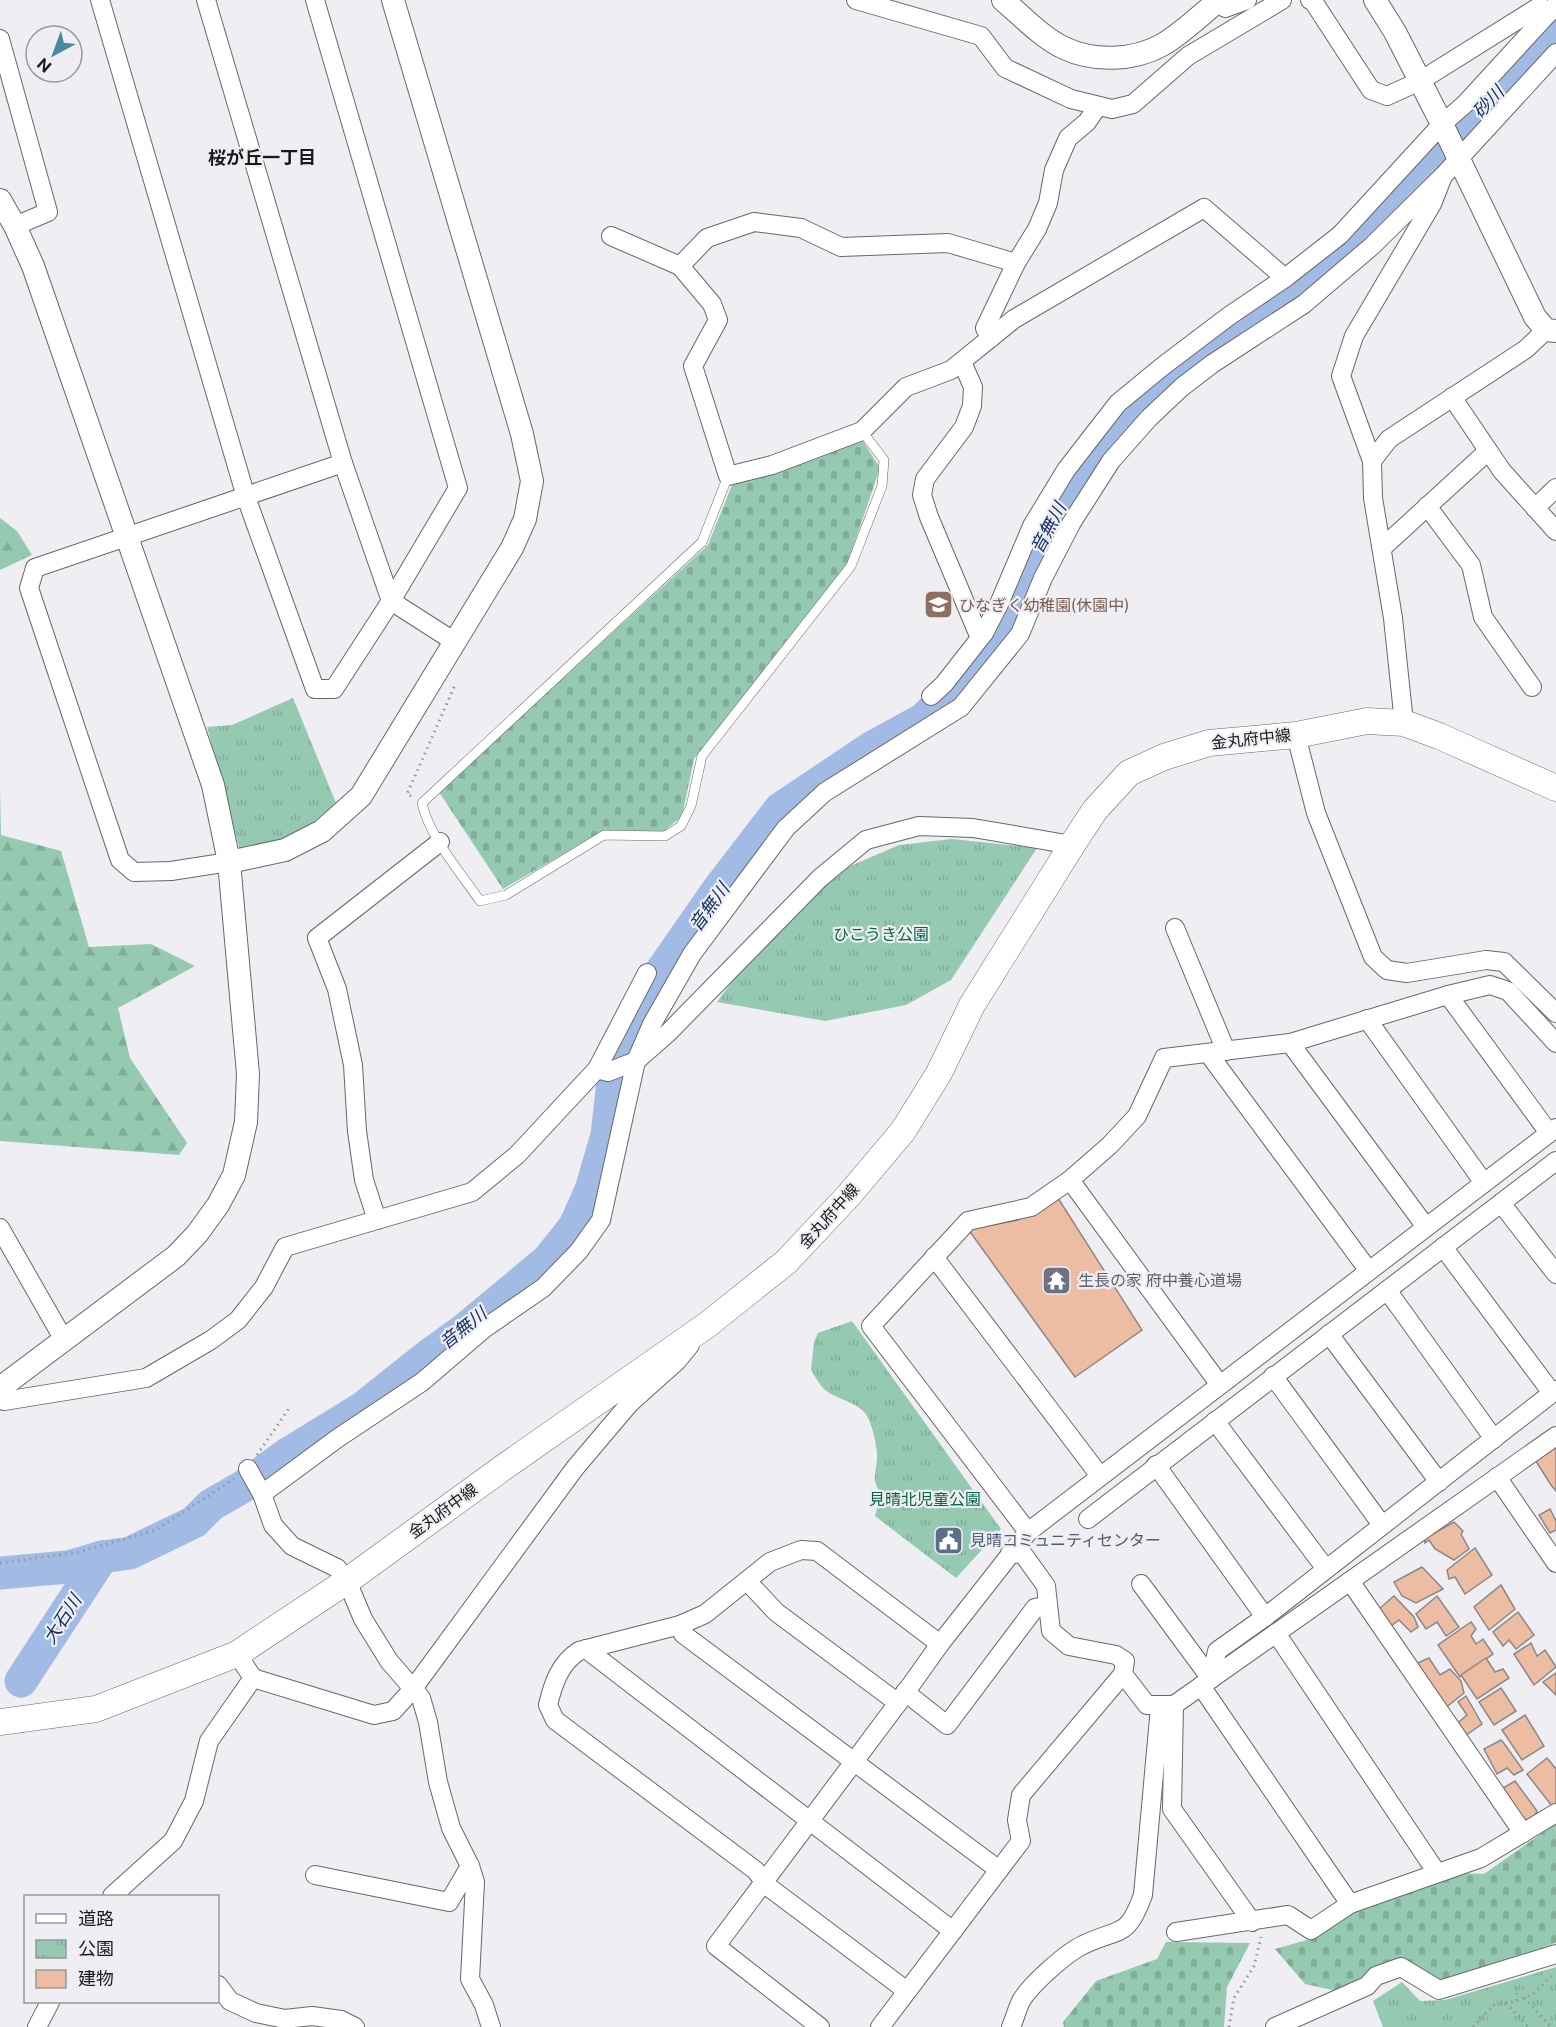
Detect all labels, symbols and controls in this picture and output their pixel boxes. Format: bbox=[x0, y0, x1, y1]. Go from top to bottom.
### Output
north arrow bbox=[24, 24, 84, 84]
text: N bbox=[34, 54, 55, 76]
water label: 砂川 bbox=[1468, 80, 1509, 122]
district label: 桜が丘一丁目 bbox=[208, 147, 316, 168]
water label: 音無川 bbox=[1026, 497, 1071, 557]
school or university icon: ひなぎく幼稚園(休園中) bbox=[922, 589, 954, 621]
place label: ひなぎく幼稚園(休園中) bbox=[959, 596, 1129, 615]
street label: 金丸府中線 bbox=[1210, 725, 1292, 753]
water label: 音無川 bbox=[685, 877, 735, 935]
park label: ひこうき公園 bbox=[833, 925, 929, 944]
street label: 金丸府中線 bbox=[795, 1180, 863, 1252]
temple icon: 生長の家 府中養心道場 bbox=[1041, 1264, 1073, 1296]
place label: 生長の家 府中養心道場 bbox=[1078, 1271, 1242, 1290]
water label: 音無川 bbox=[435, 1302, 492, 1353]
street label: 金丸府中線 bbox=[405, 1480, 481, 1542]
park label: 見晴北児童公園 bbox=[869, 1490, 981, 1509]
public building icon: 見晴コミュニティセンター bbox=[933, 1524, 965, 1556]
place label: 見晴コミュニティセンター bbox=[970, 1531, 1161, 1550]
water label: 大石川 bbox=[38, 1589, 87, 1647]
legend bbox=[24, 1895, 219, 2003]
text: 道路 bbox=[78, 1908, 114, 1929]
text: 公園 bbox=[78, 1938, 114, 1959]
text: 建物 bbox=[78, 1968, 114, 1989]

